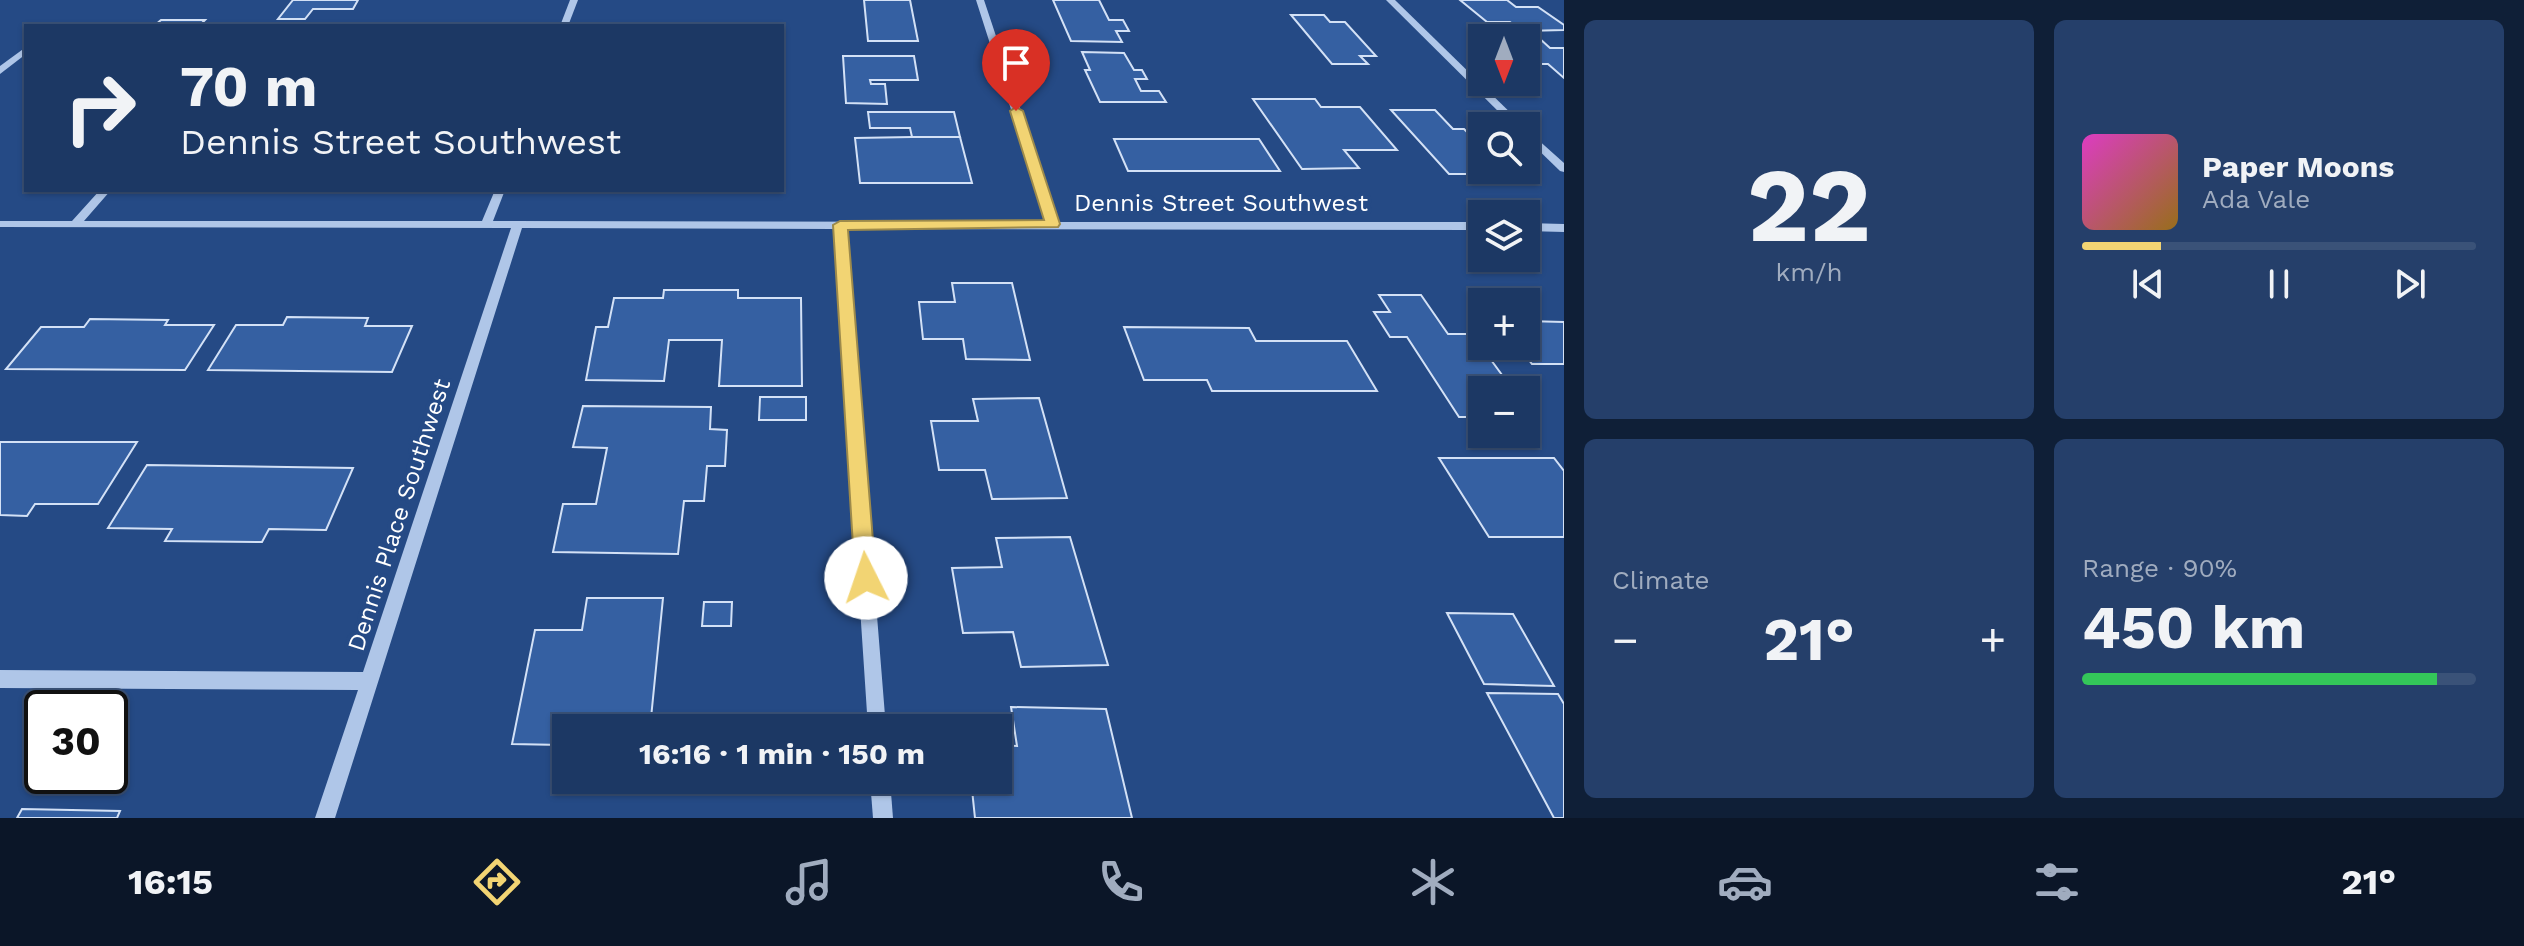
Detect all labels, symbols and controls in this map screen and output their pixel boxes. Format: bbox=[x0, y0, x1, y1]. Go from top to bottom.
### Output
north arrow bbox=[1468, 24, 1540, 96]
map controls bbox=[1468, 24, 1540, 448]
pin bbox=[982, 29, 1050, 111]
icon: arrive bbox=[994, 41, 1038, 85]
text: 70 m bbox=[180, 54, 317, 120]
icon: right bbox=[48, 56, 152, 160]
button: search bbox=[1468, 112, 1540, 184]
text: Dennis Street Southwest bbox=[180, 121, 621, 163]
text: 22 bbox=[1747, 144, 1871, 266]
text: Paper Moons bbox=[2202, 149, 2394, 184]
text: Ada Vale bbox=[2202, 184, 2310, 214]
street label: Dennis Street Southwest bbox=[1074, 189, 1368, 217]
button: layers bbox=[1468, 200, 1540, 272]
text: km/h bbox=[1776, 257, 1842, 287]
icon: previous bbox=[2126, 262, 2170, 306]
icon: pause bbox=[2257, 262, 2301, 306]
icon: next bbox=[2388, 262, 2432, 306]
button: + bbox=[1468, 288, 1540, 360]
street label: Dennis Place Southwest bbox=[342, 375, 456, 655]
button: − bbox=[1468, 376, 1540, 448]
position arrow bbox=[824, 536, 908, 620]
text: Range · 90% bbox=[2082, 553, 2237, 583]
text: Climate bbox=[1612, 565, 1710, 595]
text: 450 km bbox=[2082, 592, 2305, 663]
text: 21° bbox=[1763, 604, 1855, 675]
text: − bbox=[1612, 614, 1639, 666]
text: + bbox=[1979, 614, 2006, 666]
speed limit sign: 30 bbox=[24, 690, 128, 794]
text: 16:16 · 1 min · 150 m bbox=[639, 736, 925, 771]
icon: directions bbox=[469, 854, 525, 910]
icon: music bbox=[781, 854, 837, 910]
icon: phone bbox=[1093, 854, 1149, 910]
icon: climate bbox=[1405, 854, 1461, 910]
icon: car bbox=[1717, 854, 1773, 910]
icon: filters bbox=[2029, 854, 2085, 910]
text: 16:15 bbox=[128, 861, 213, 903]
text: 21° bbox=[2341, 861, 2396, 903]

